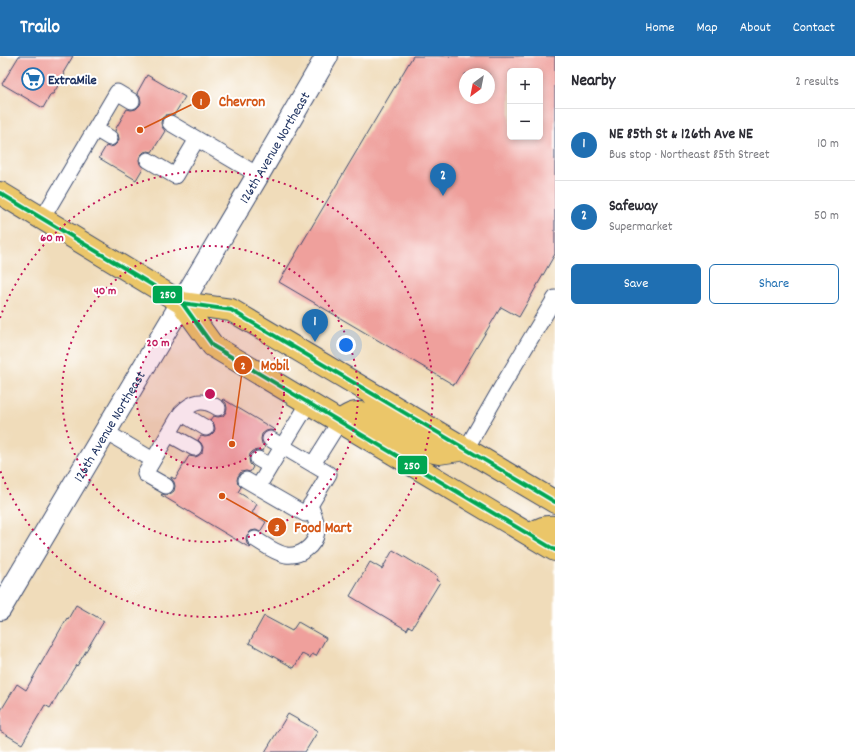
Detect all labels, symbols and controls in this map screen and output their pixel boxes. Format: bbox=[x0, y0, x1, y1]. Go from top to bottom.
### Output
text: Trailo bbox=[20, 15, 60, 42]
text: Home bbox=[645, 18, 674, 38]
text: Map bbox=[696, 18, 718, 38]
text: About bbox=[740, 18, 771, 38]
text: Contact bbox=[793, 18, 835, 38]
supermarket icon: ExtraMile bbox=[20, 66, 46, 92]
north arrow bbox=[459, 68, 495, 104]
map controls bbox=[507, 68, 543, 140]
button: + bbox=[507, 68, 543, 104]
text: Nearby bbox=[571, 70, 615, 94]
place label: ExtraMile bbox=[48, 71, 97, 91]
text: 2 results bbox=[795, 73, 839, 92]
callout: Chevron bbox=[191, 87, 273, 114]
street label: 126th Avenue Northeast bbox=[235, 89, 316, 208]
text: Chevron bbox=[219, 92, 265, 114]
text: 1 bbox=[200, 94, 203, 111]
button: − bbox=[507, 104, 543, 140]
text: NE 85th St & 126th Ave NE bbox=[609, 124, 753, 146]
text: 1 bbox=[583, 135, 585, 154]
text: 10 m bbox=[817, 135, 839, 154]
text: Bus stop · Northeast 85th Street bbox=[609, 146, 770, 165]
pin: 2 bbox=[430, 163, 456, 196]
text: Safeway bbox=[609, 196, 657, 218]
text: 2 bbox=[581, 207, 587, 226]
text: 50 m bbox=[814, 207, 839, 226]
text: Supermarket bbox=[609, 218, 673, 237]
text: 60 m bbox=[40, 230, 64, 247]
button: Save bbox=[571, 264, 701, 304]
button: Share bbox=[709, 264, 839, 304]
text: 40 m bbox=[94, 283, 116, 300]
line badge: 250 bbox=[152, 285, 183, 304]
text: 250 bbox=[160, 288, 176, 304]
pin: 1 bbox=[302, 309, 328, 342]
text: 20 m bbox=[147, 335, 169, 352]
your location bbox=[336, 335, 356, 355]
callout: Mobil bbox=[233, 351, 298, 378]
text: Mobil bbox=[261, 356, 290, 378]
text: 2 bbox=[240, 358, 246, 375]
street label: 126th Avenue Northeast bbox=[70, 368, 151, 486]
centre of rings bbox=[203, 387, 217, 401]
line badge: 250 bbox=[397, 455, 428, 475]
text: 250 bbox=[404, 459, 420, 475]
callout: Food Mart bbox=[267, 514, 360, 541]
text: Food Mart bbox=[294, 518, 352, 540]
text: 3 bbox=[274, 520, 280, 537]

